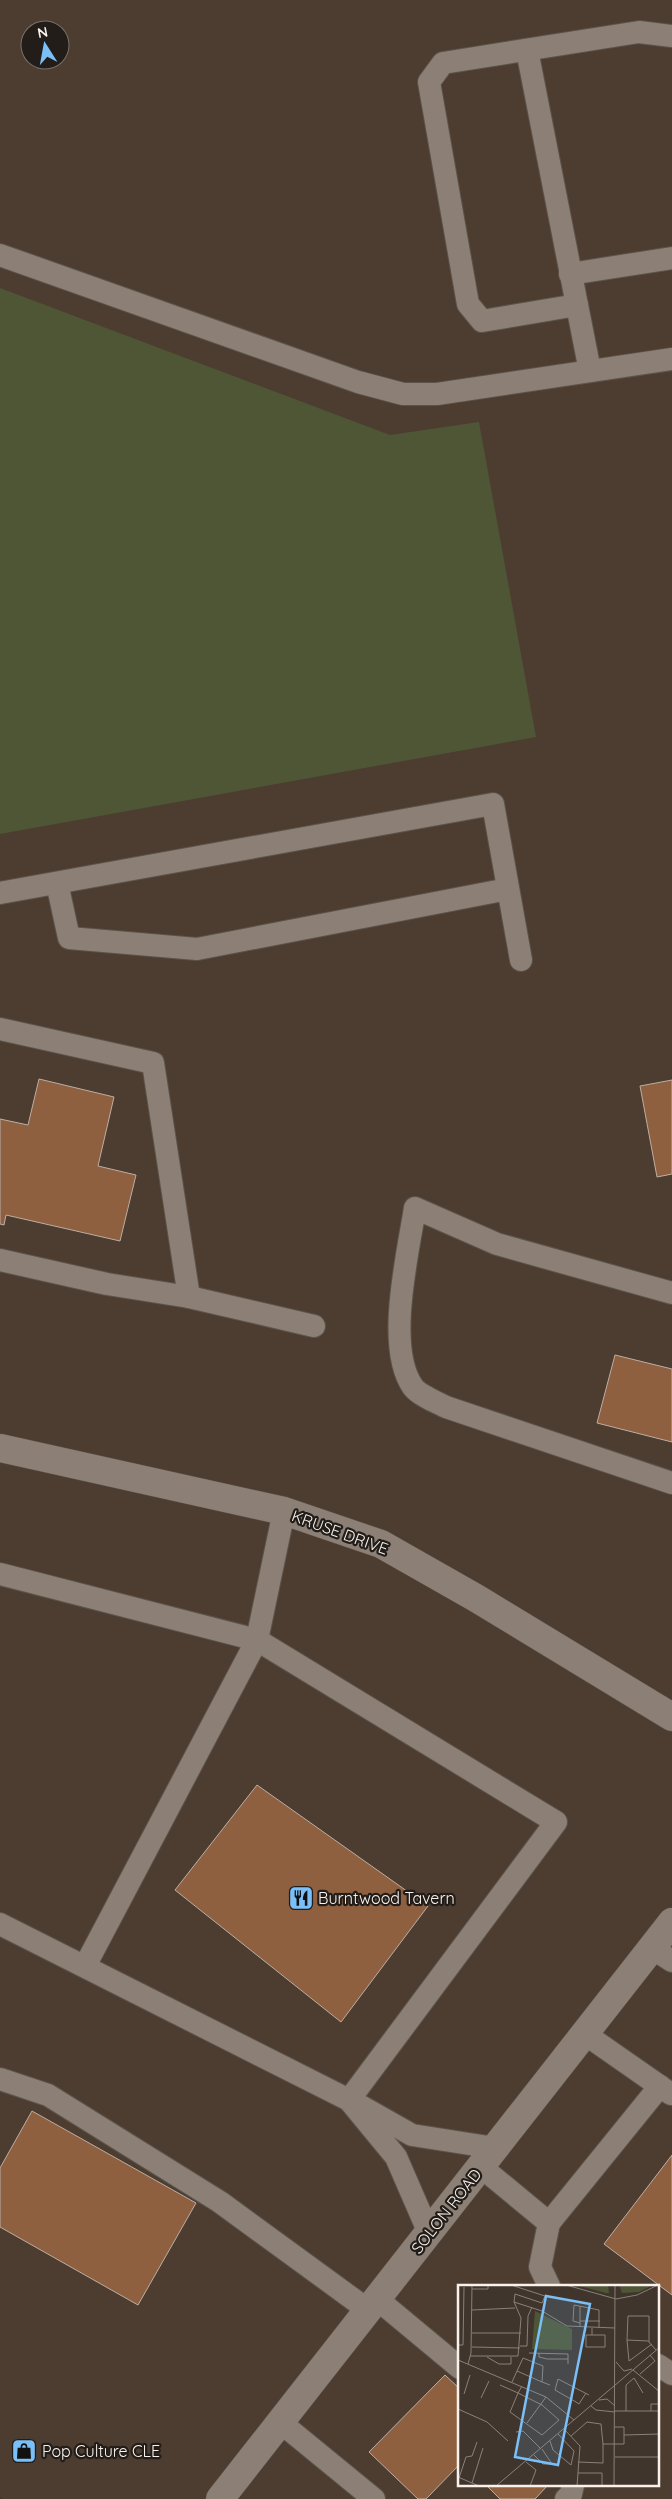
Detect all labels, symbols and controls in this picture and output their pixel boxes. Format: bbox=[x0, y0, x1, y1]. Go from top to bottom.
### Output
north arrow bbox=[20, 20, 70, 70]
text: N bbox=[36, 22, 49, 42]
street label: KRUSE DRIVE bbox=[289, 1505, 391, 1559]
restaurant icon: Burntwood Tavern bbox=[288, 1885, 314, 1911]
place label: Burntwood Tavern bbox=[318, 1888, 455, 1908]
street label: SOLON ROAD bbox=[407, 2164, 485, 2258]
inset map bbox=[458, 2285, 660, 2486]
shop icon: Pop Culture CLE bbox=[11, 2438, 37, 2464]
place label: Pop Culture CLE bbox=[42, 2441, 160, 2461]

